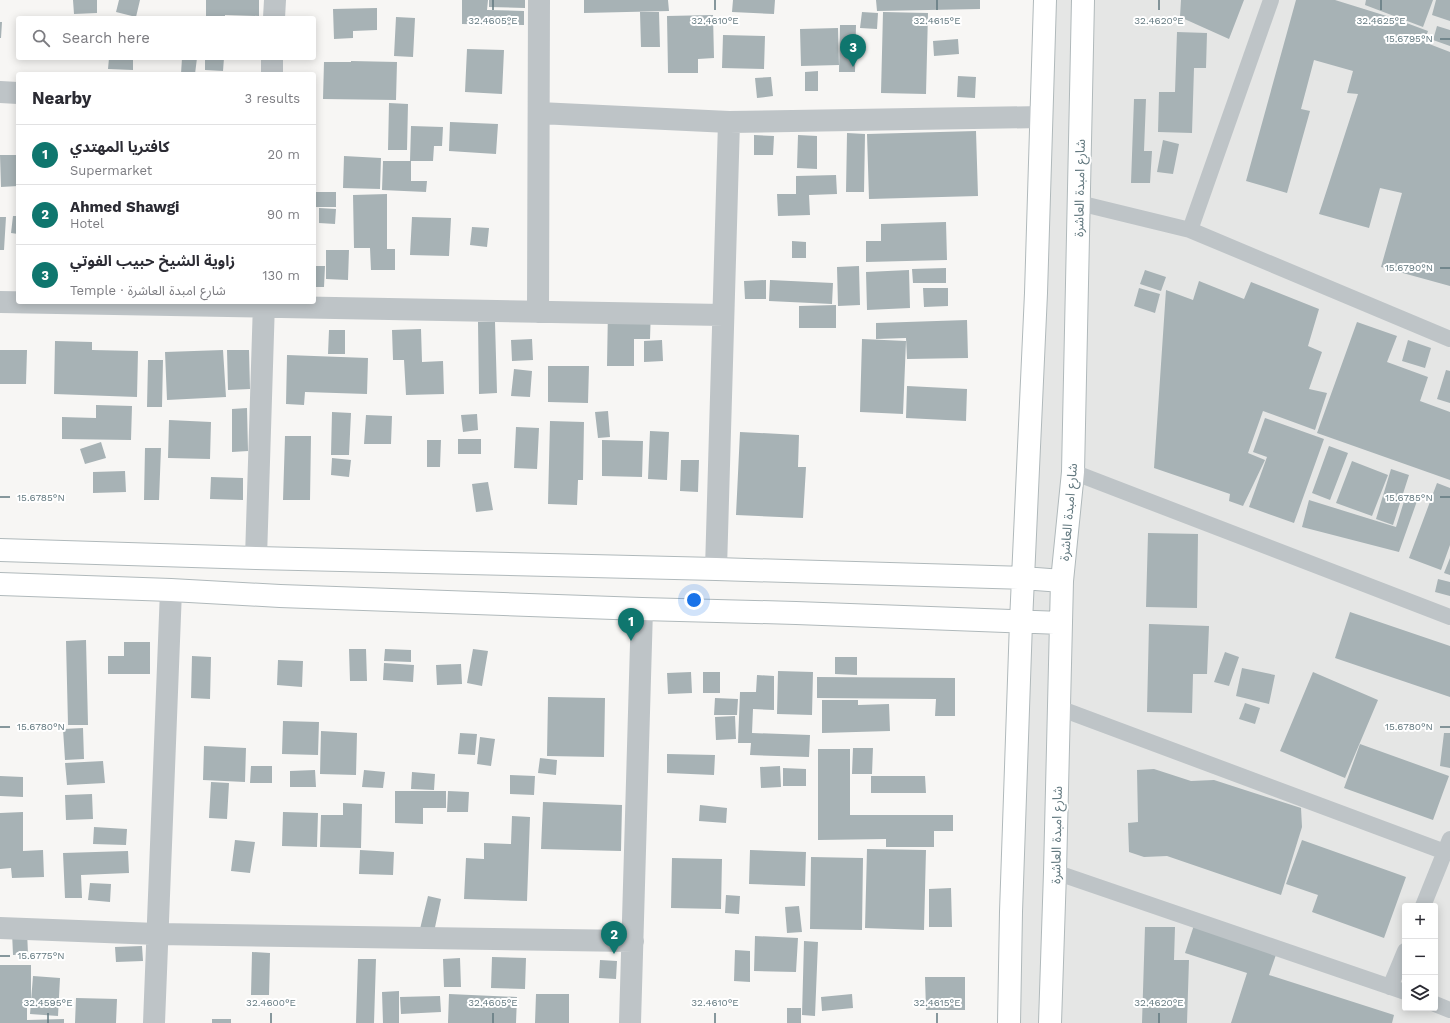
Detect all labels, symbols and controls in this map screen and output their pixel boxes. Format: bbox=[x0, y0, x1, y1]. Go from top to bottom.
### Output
text: 32.4605°E bbox=[468, 15, 518, 26]
text: 32.4610°E bbox=[691, 15, 739, 26]
text: 32.4615°E bbox=[913, 15, 961, 26]
text: 32.4620°E bbox=[1134, 15, 1184, 26]
text: 32.4625°E bbox=[1356, 15, 1406, 26]
search box bbox=[16, 16, 316, 60]
icon: search bbox=[30, 27, 52, 49]
text: Search here bbox=[62, 29, 150, 47]
text: 15.6795°N bbox=[1385, 33, 1433, 44]
pin: 3 bbox=[840, 34, 866, 67]
text: Nearby bbox=[32, 88, 91, 108]
text: 3 results bbox=[245, 91, 300, 106]
text: كافتريا المهتدي bbox=[70, 138, 170, 156]
street label: شارع امبدة العاشرة bbox=[1071, 139, 1091, 237]
text: 1 bbox=[42, 147, 48, 162]
text: 20 m bbox=[268, 147, 300, 162]
text: Supermarket bbox=[70, 163, 152, 178]
text: Ahmed Shawgi bbox=[70, 198, 179, 216]
text: 2 bbox=[41, 207, 49, 222]
text: 90 m bbox=[267, 207, 300, 222]
text: Hotel bbox=[70, 216, 104, 231]
text: زاوية الشيخ حبيب الفوتي bbox=[70, 252, 235, 270]
text: 15.6790°N bbox=[1385, 262, 1433, 273]
text: 3 bbox=[41, 268, 49, 283]
text: 130 m bbox=[262, 268, 300, 283]
text: Temple · شارع امبدة العاشرة bbox=[70, 283, 226, 298]
street label: شارع امبدة العاشرة bbox=[1057, 463, 1083, 562]
text: 15.6785°N bbox=[17, 492, 65, 503]
text: 15.6785°N bbox=[1385, 492, 1433, 503]
your location bbox=[684, 590, 704, 610]
pin: 1 bbox=[618, 608, 644, 641]
text: 15.6780°N bbox=[17, 721, 65, 732]
text: 15.6780°N bbox=[1385, 721, 1433, 732]
street label: شارع امبدة العاشرة bbox=[1048, 786, 1068, 884]
map controls bbox=[1402, 903, 1438, 1011]
button: + bbox=[1402, 903, 1438, 939]
pin: 2 bbox=[601, 921, 627, 954]
button: − bbox=[1402, 939, 1438, 975]
text: 15.6775°N bbox=[17, 950, 65, 961]
button: layers bbox=[1402, 975, 1438, 1011]
text: 32.4595°E bbox=[23, 997, 73, 1008]
text: 32.4600°E bbox=[246, 997, 296, 1008]
text: 32.4605°E bbox=[468, 997, 518, 1008]
text: 32.4610°E bbox=[691, 997, 739, 1008]
text: 32.4615°E bbox=[913, 997, 961, 1008]
text: 32.4620°E bbox=[1134, 997, 1184, 1008]

